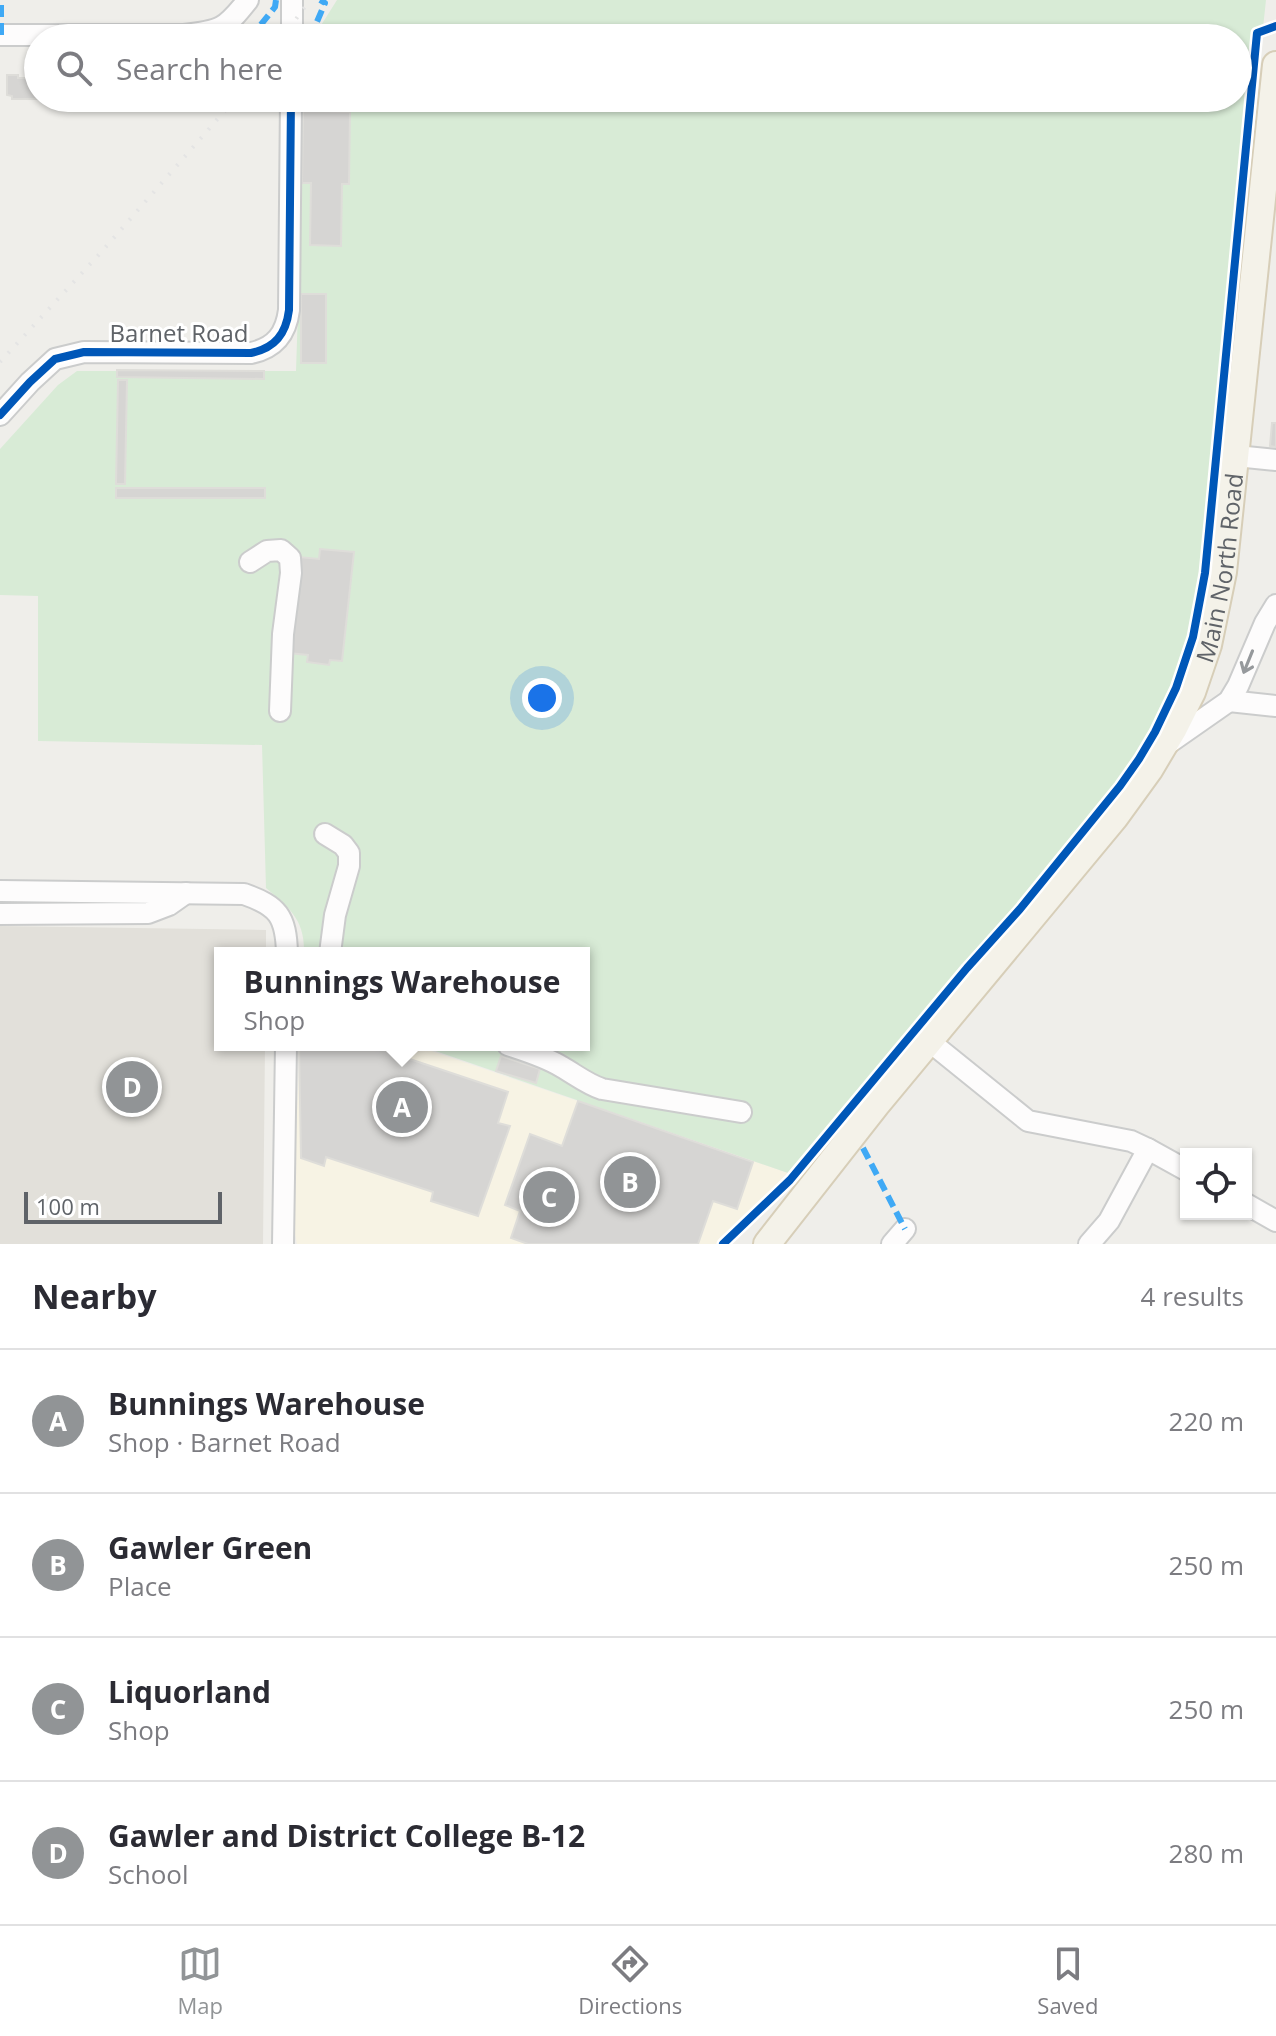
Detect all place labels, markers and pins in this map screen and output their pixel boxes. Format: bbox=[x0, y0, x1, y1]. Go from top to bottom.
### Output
pin: D bbox=[106, 1057, 158, 1117]
pin: A bbox=[376, 1077, 428, 1137]
pin: B bbox=[604, 1152, 656, 1212]
pin: C bbox=[523, 1167, 575, 1227]

